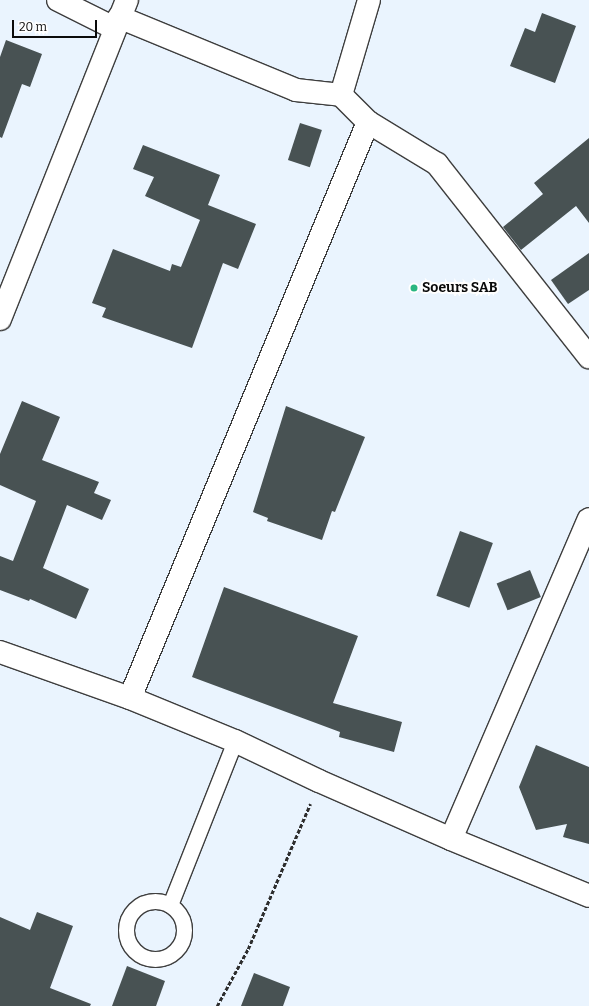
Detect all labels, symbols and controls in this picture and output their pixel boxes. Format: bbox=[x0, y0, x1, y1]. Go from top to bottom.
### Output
scale bar bbox=[14, 12, 99, 38]
text: 20 m bbox=[19, 20, 47, 34]
place label: Soeurs SAB bbox=[422, 280, 498, 296]
marker: Soeurs SAB bbox=[409, 283, 419, 293]

